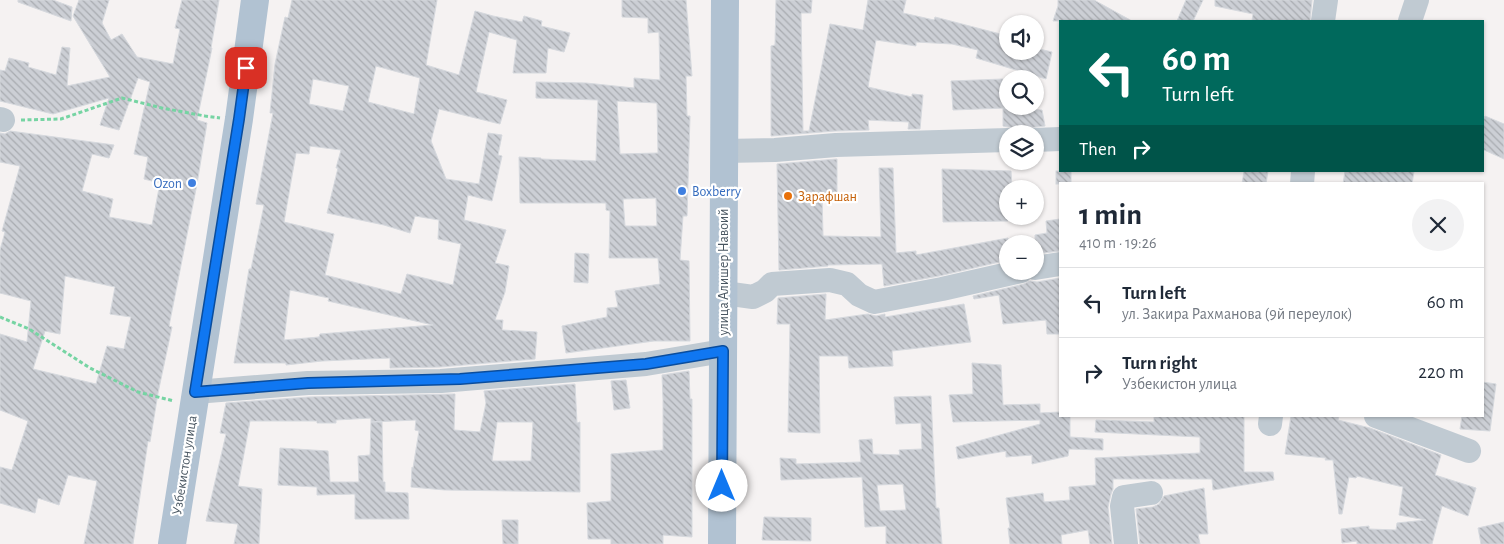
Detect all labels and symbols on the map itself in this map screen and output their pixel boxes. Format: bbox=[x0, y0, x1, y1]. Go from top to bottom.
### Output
pin bbox=[225, 47, 267, 89]
place label: Ozon bbox=[154, 177, 182, 191]
marker: Ozon bbox=[186, 177, 198, 189]
marker: Boxberry bbox=[676, 185, 688, 197]
place label: Boxberry bbox=[692, 185, 741, 199]
marker: Зарафшан bbox=[782, 190, 794, 202]
place label: Зарафшан bbox=[798, 190, 857, 204]
street label: улица Алишер Навоий bbox=[717, 208, 731, 337]
street label: Узбекистон улица bbox=[170, 414, 200, 516]
position arrow bbox=[695, 459, 747, 511]

